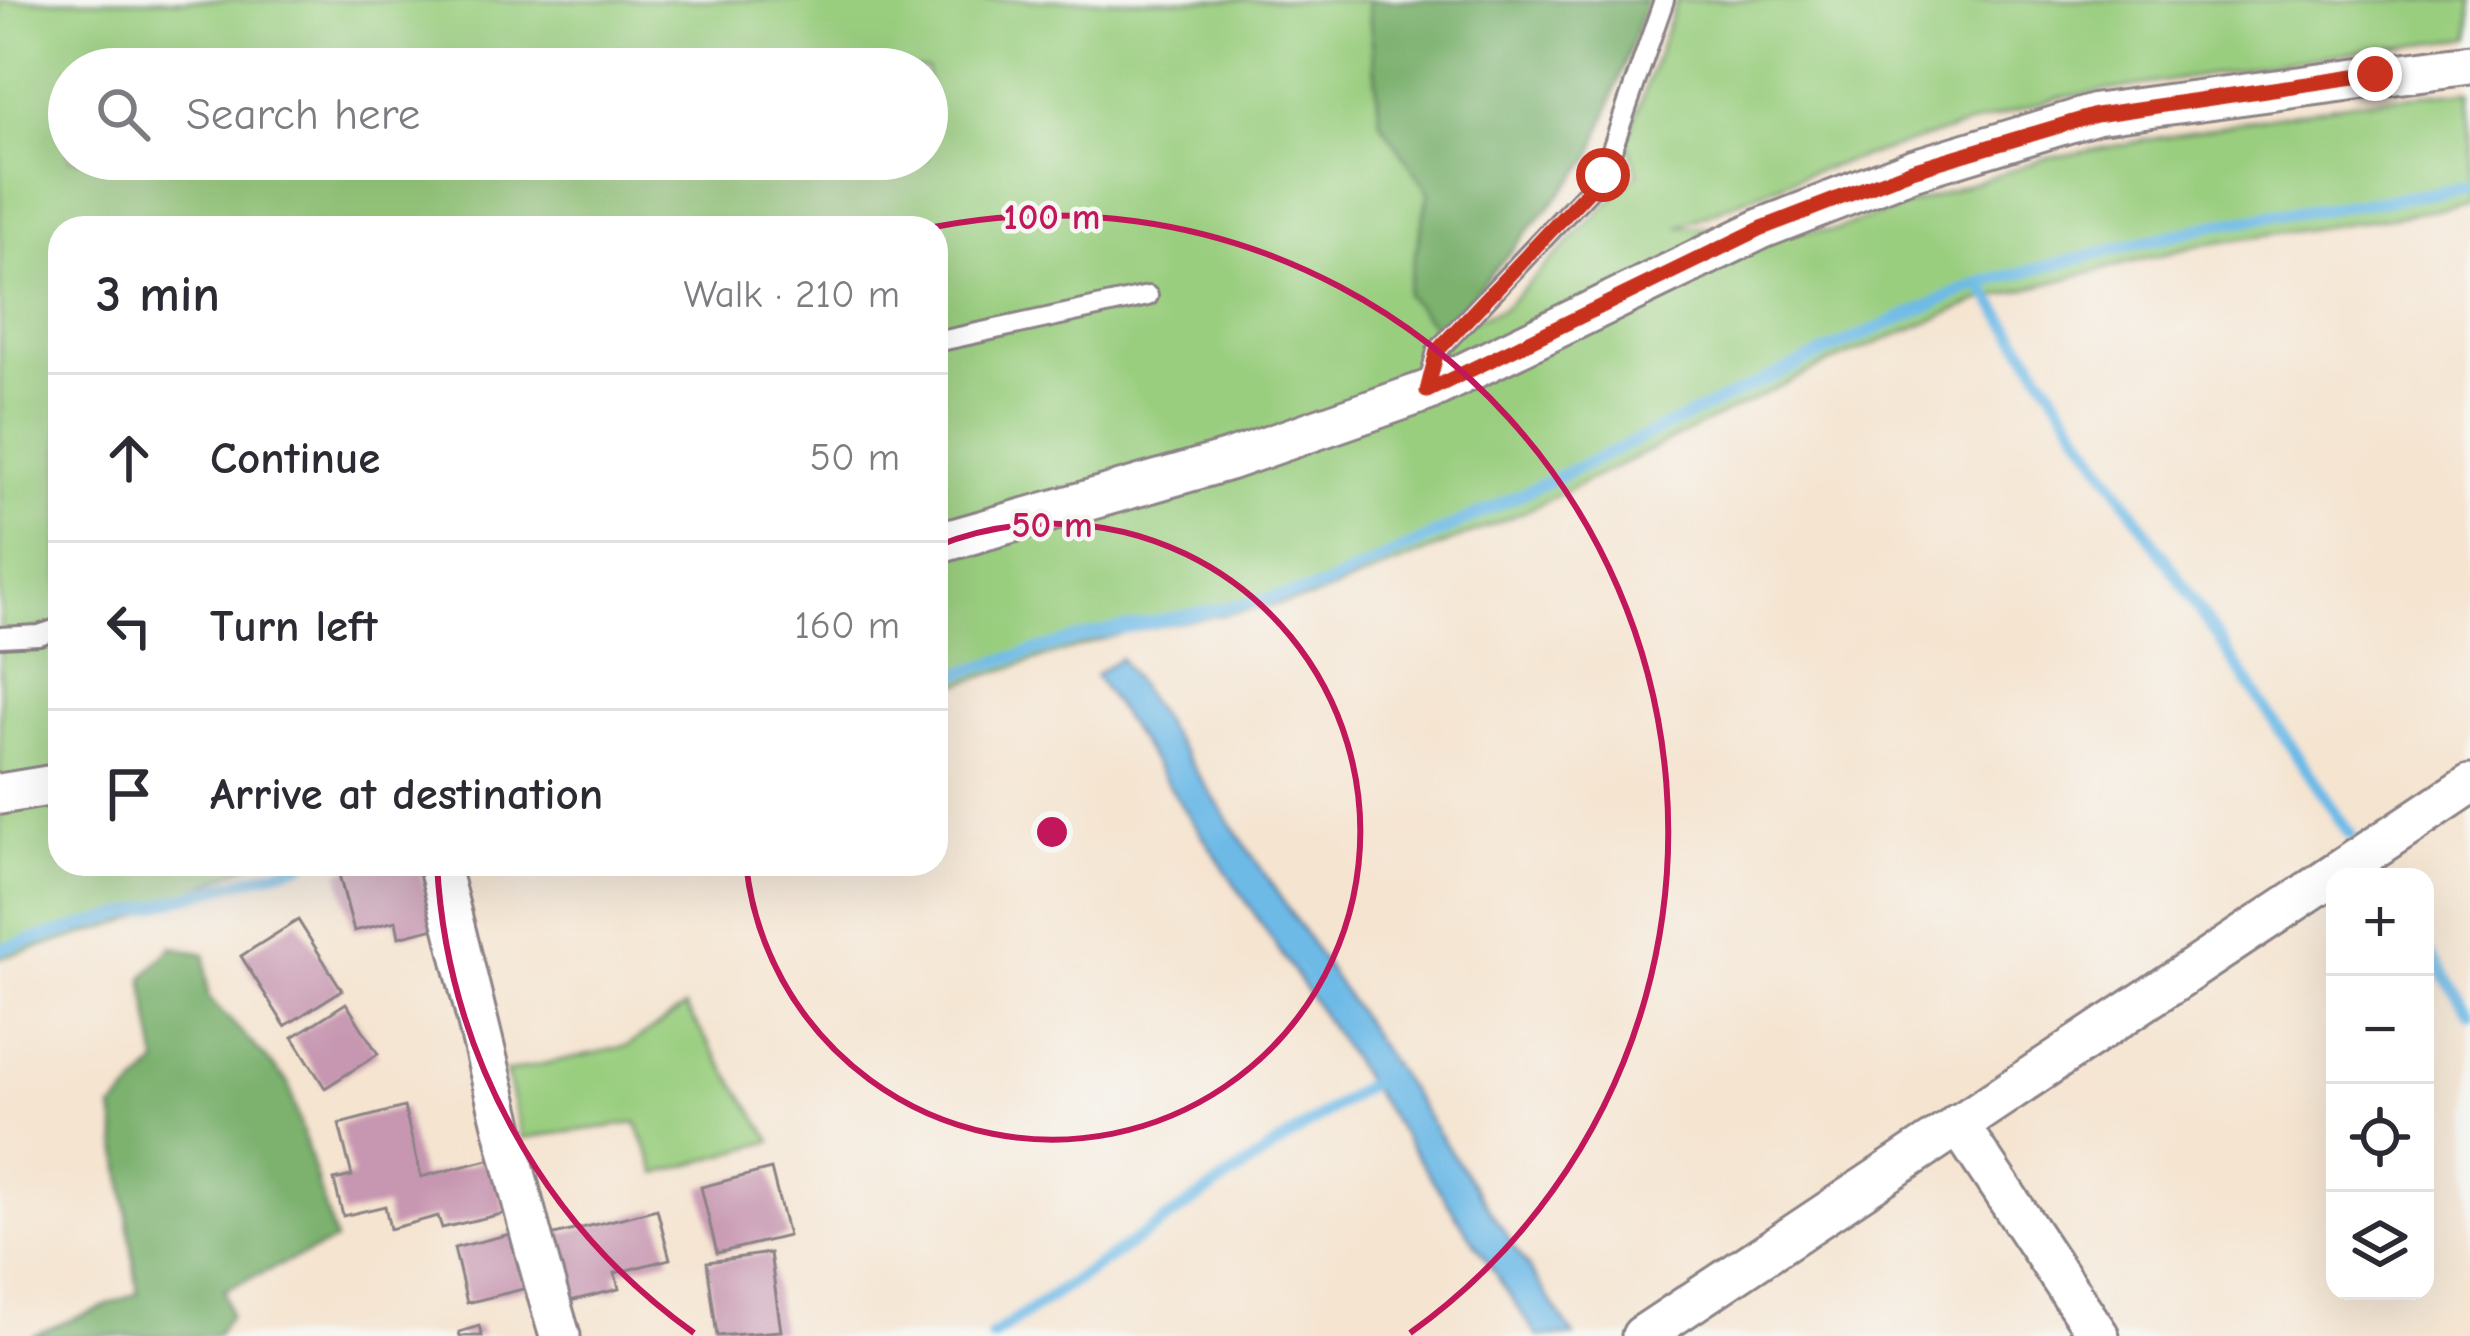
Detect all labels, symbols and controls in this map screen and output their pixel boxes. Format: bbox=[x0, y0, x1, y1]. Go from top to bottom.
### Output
route end bbox=[2348, 47, 2402, 101]
search box bbox=[48, 48, 948, 180]
icon: search bbox=[90, 81, 156, 147]
text: Search here bbox=[186, 88, 420, 140]
route start bbox=[1576, 148, 1630, 202]
text: 100 m bbox=[1004, 197, 1100, 238]
text: 3 min bbox=[96, 265, 220, 324]
text: Walk · 210 m bbox=[684, 272, 900, 317]
icon: ahead bbox=[96, 425, 162, 491]
text: Continue bbox=[210, 432, 380, 484]
text: 50 m bbox=[810, 435, 900, 480]
text: 50 m bbox=[1011, 505, 1093, 546]
icon: left bbox=[96, 593, 162, 659]
text: Turn left bbox=[210, 600, 377, 652]
text: 160 m bbox=[794, 603, 900, 648]
icon: arrive bbox=[96, 761, 162, 827]
text: Arrive at destination bbox=[210, 768, 603, 820]
centre of rings bbox=[1031, 811, 1073, 853]
map controls bbox=[2326, 868, 2434, 1300]
button: + bbox=[2326, 868, 2434, 976]
button: − bbox=[2326, 976, 2434, 1084]
button: locate bbox=[2326, 1084, 2434, 1192]
button: layers bbox=[2326, 1192, 2434, 1300]

